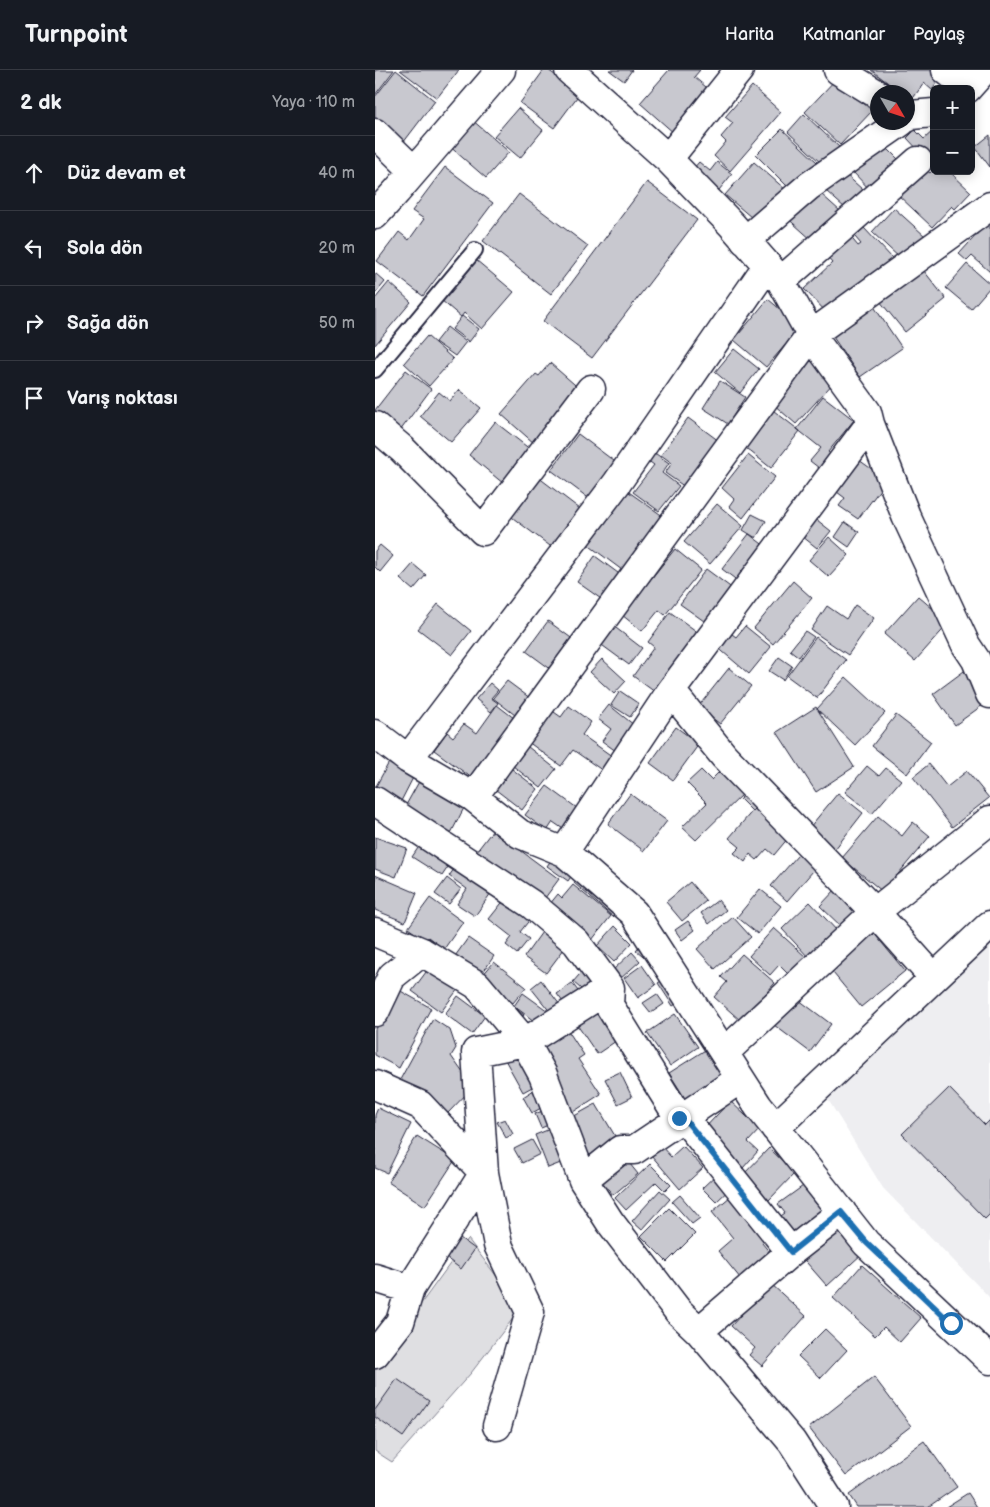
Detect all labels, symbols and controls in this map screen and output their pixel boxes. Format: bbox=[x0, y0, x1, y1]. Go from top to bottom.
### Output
text: Turnpoint bbox=[25, 20, 128, 49]
text: Harita bbox=[725, 24, 774, 45]
text: Katmanlar bbox=[802, 24, 885, 45]
text: Paylaş bbox=[913, 24, 965, 45]
north arrow bbox=[870, 85, 915, 130]
map controls bbox=[930, 85, 975, 175]
button: + bbox=[930, 85, 975, 130]
text: 2 dk bbox=[20, 90, 62, 115]
text: Yaya · 110 m bbox=[272, 93, 355, 112]
button: − bbox=[930, 130, 975, 175]
icon: ahead bbox=[20, 159, 48, 187]
text: Düz devam et bbox=[67, 162, 186, 185]
text: 40 m bbox=[318, 164, 355, 183]
icon: left bbox=[20, 234, 48, 262]
text: Sola dön bbox=[67, 237, 143, 260]
text: 20 m bbox=[319, 239, 355, 258]
icon: right bbox=[20, 309, 48, 337]
text: Sağa dön bbox=[67, 312, 149, 335]
text: 50 m bbox=[319, 314, 355, 333]
icon: arrive bbox=[20, 384, 48, 412]
text: Varış noktası bbox=[67, 387, 178, 410]
route end bbox=[668, 1107, 691, 1130]
route start bbox=[940, 1312, 963, 1335]

